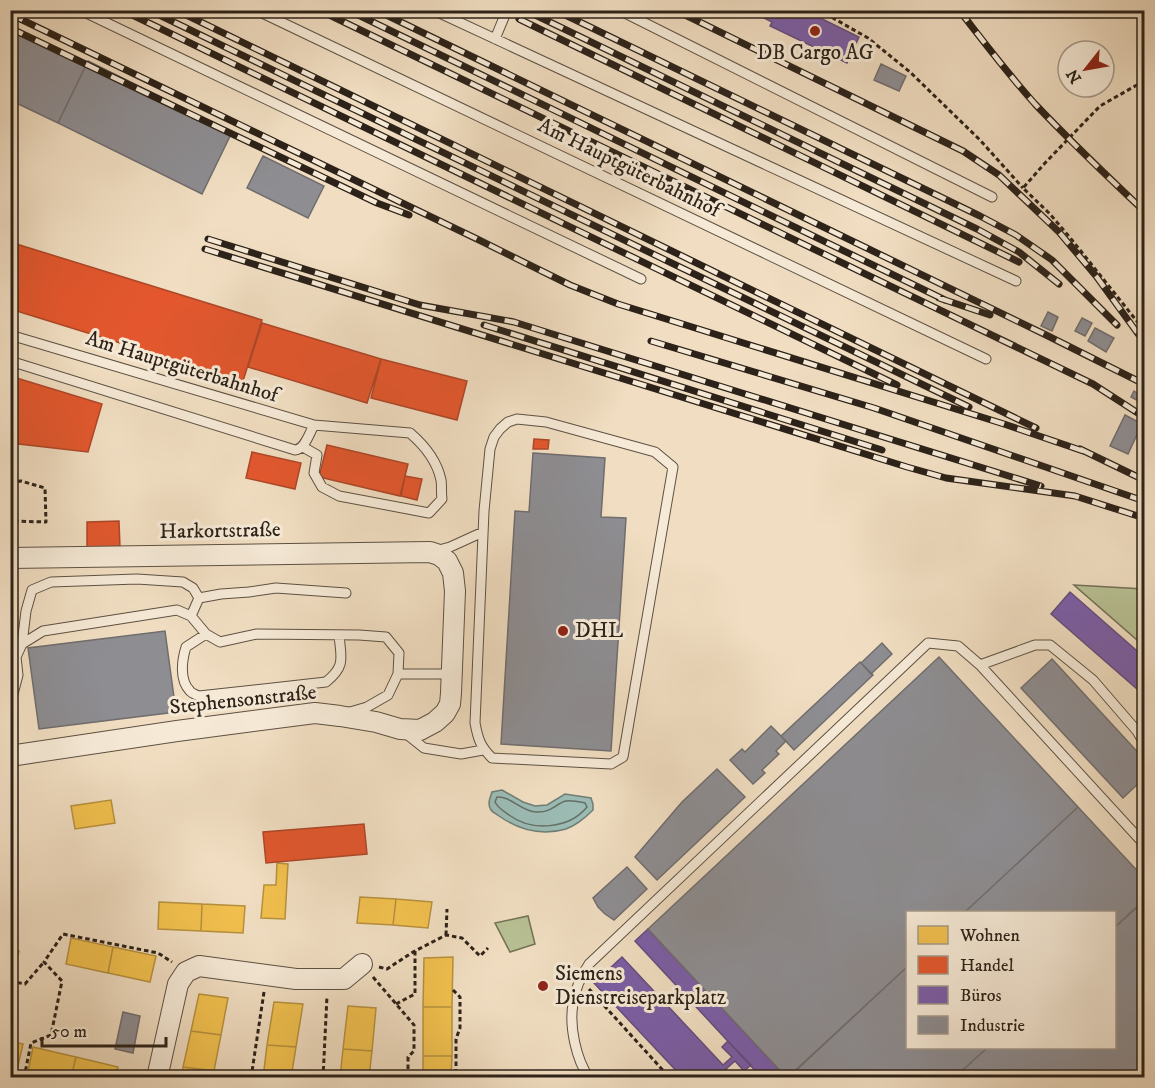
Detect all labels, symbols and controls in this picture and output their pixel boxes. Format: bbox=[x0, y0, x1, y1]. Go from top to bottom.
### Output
marker: DB Cargo AG bbox=[808, 24, 822, 38]
north arrow bbox=[1056, 39, 1116, 99]
place label: DB Cargo AG bbox=[757, 40, 874, 66]
text: N bbox=[1062, 65, 1086, 87]
street label: Am Hauptgüterbahnhof bbox=[534, 113, 727, 225]
street label: Am Hauptgüterbahnhof bbox=[83, 325, 284, 410]
street label: Harkortstraße bbox=[159, 517, 281, 545]
place label: DHL bbox=[575, 618, 623, 644]
marker: DHL bbox=[556, 624, 570, 638]
street label: Stephensonstraße bbox=[168, 679, 318, 721]
legend bbox=[906, 911, 1116, 1049]
text: Wohnen bbox=[959, 925, 1021, 947]
text: Handel bbox=[960, 955, 1015, 977]
place label: Siemens Dienstreiseparkplatz bbox=[555, 961, 726, 1011]
marker: Siemens Dienstreiseparkplatz bbox=[536, 979, 550, 993]
text: Büros bbox=[960, 985, 1002, 1007]
scale bar bbox=[42, 1010, 166, 1048]
text: Industrie bbox=[960, 1015, 1025, 1037]
text: 50 m bbox=[51, 1021, 87, 1043]

